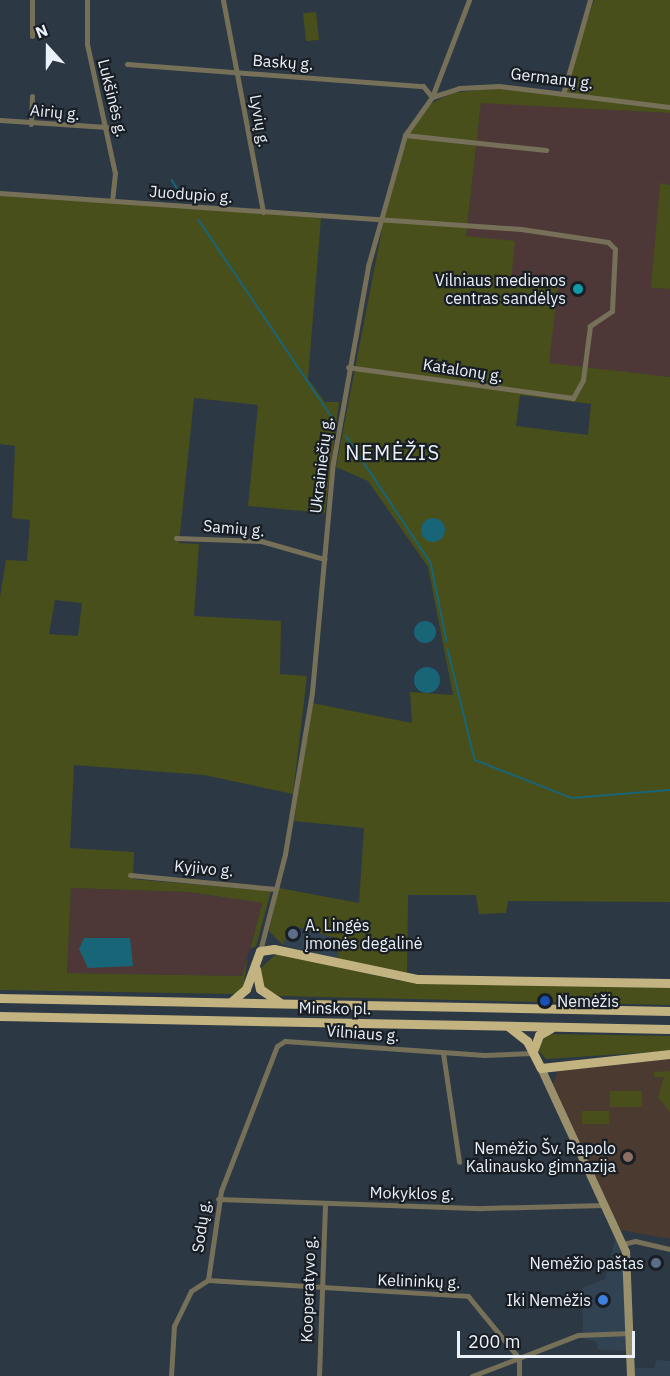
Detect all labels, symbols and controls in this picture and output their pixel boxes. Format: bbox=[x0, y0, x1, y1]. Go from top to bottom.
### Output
north arrow bbox=[18, 18, 78, 78]
text: N bbox=[33, 20, 51, 43]
street label: Baskų g. bbox=[252, 50, 314, 74]
street label: Lukšinės g. bbox=[94, 57, 132, 139]
street label: Germanų g. bbox=[510, 63, 594, 93]
street label: Lyvių g. bbox=[246, 93, 274, 149]
street label: Airių g. bbox=[29, 100, 81, 124]
street label: Juodupio g. bbox=[149, 182, 233, 206]
place label: Vilniaus medienos centras sandėlys bbox=[435, 270, 566, 308]
marker: Vilniaus medienos centras sandėlys bbox=[571, 282, 585, 296]
street label: Katalonų g. bbox=[422, 354, 504, 386]
street label: Ukrainiečių g. bbox=[306, 415, 336, 515]
district label: NEMĖŽIS bbox=[345, 440, 441, 464]
street label: Samių g. bbox=[202, 516, 266, 540]
street label: Kyjivo g. bbox=[174, 856, 234, 880]
place label: A. Lingės įmonės degalinė bbox=[305, 915, 423, 953]
marker: A. Lingės įmonės degalinė bbox=[286, 927, 300, 941]
place label: Nemėžis bbox=[557, 991, 619, 1011]
marker: Nemėžis bbox=[538, 994, 552, 1008]
street label: Minsko pl. bbox=[298, 998, 372, 1018]
street label: Vilniaus g. bbox=[326, 1021, 400, 1045]
place label: Nemėžio Šv. Rapolo Kalinausko gimnazija bbox=[466, 1138, 616, 1176]
marker: Nemėžio Šv. Rapolo Kalinausko gimnazija bbox=[621, 1150, 635, 1164]
street label: Mokyklos g. bbox=[369, 1183, 455, 1203]
street label: Sodų g. bbox=[188, 1198, 214, 1254]
street label: Kooperatyvo g. bbox=[297, 1235, 319, 1343]
place label: Nemėžio paštas bbox=[530, 1253, 644, 1273]
marker: Nemėžio paštas bbox=[649, 1256, 663, 1270]
street label: Kelininkų g. bbox=[377, 1270, 461, 1292]
place label: Iki Nemėžis bbox=[506, 1290, 591, 1310]
marker: Iki Nemėžis bbox=[596, 1293, 610, 1307]
scale bar bbox=[460, 1319, 638, 1357]
text: 200 m bbox=[468, 1330, 520, 1353]

